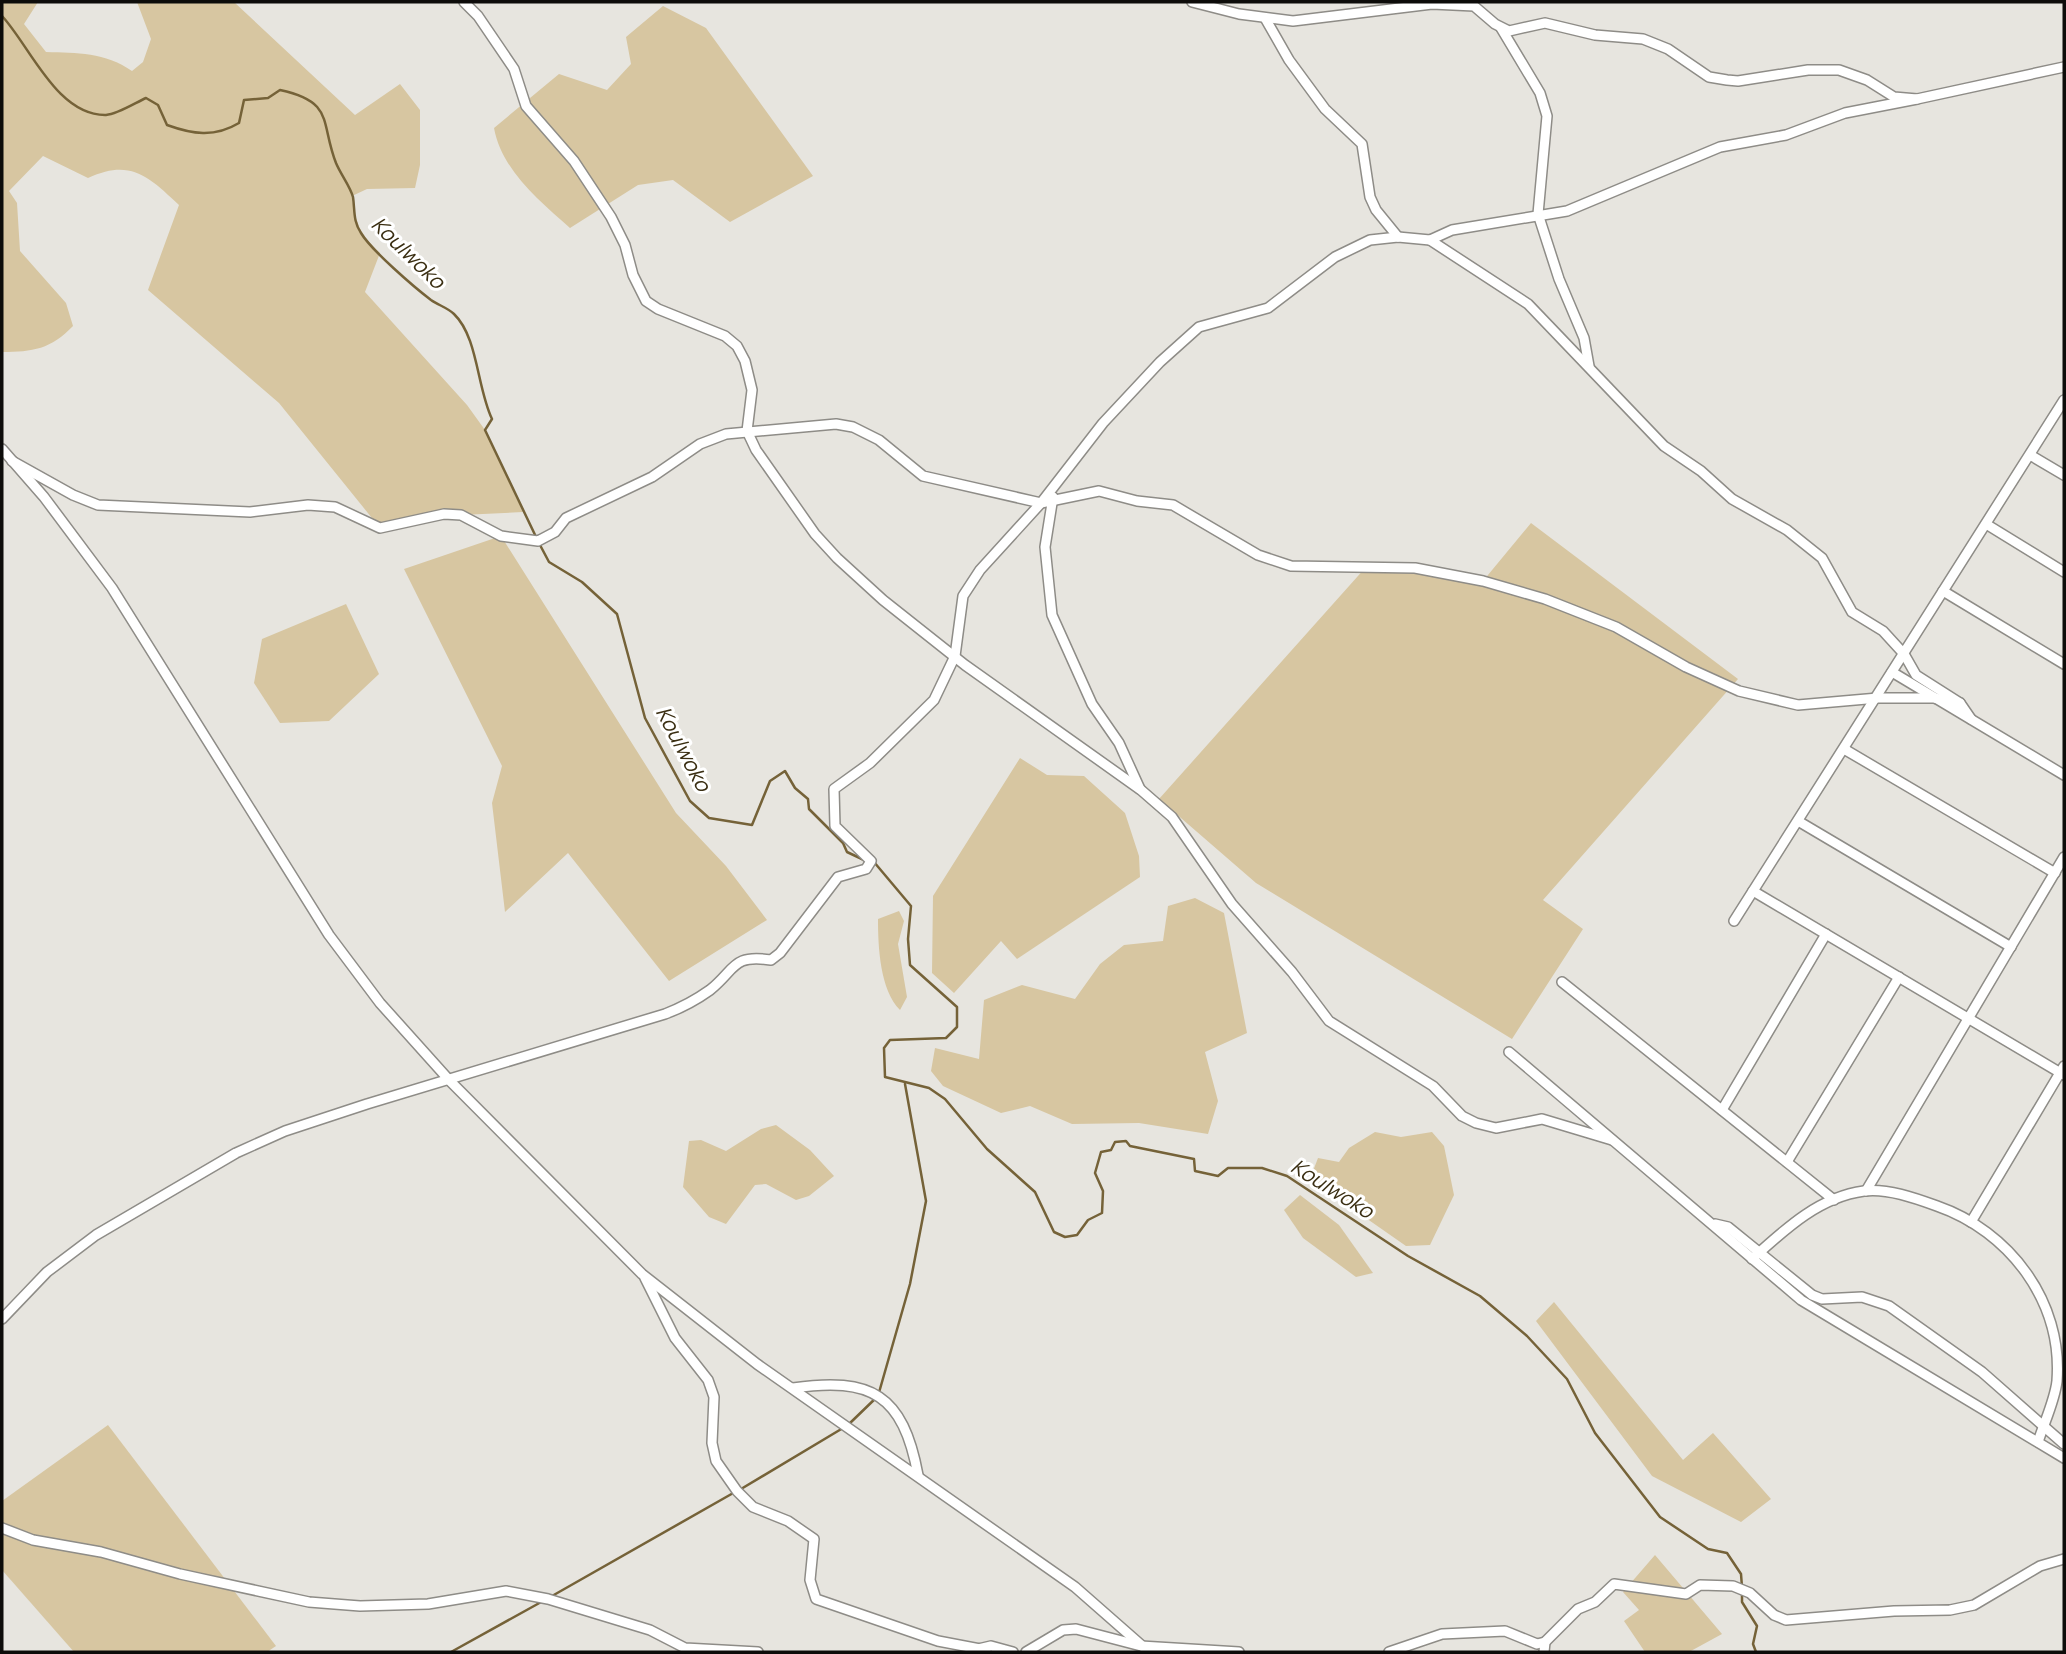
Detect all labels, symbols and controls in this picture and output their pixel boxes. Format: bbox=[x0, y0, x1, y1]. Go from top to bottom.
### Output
water label: Koulwoko bbox=[366, 210, 453, 295]
water label: Koulwoko bbox=[650, 701, 719, 797]
water label: Koulwoko bbox=[1286, 1152, 1380, 1225]

